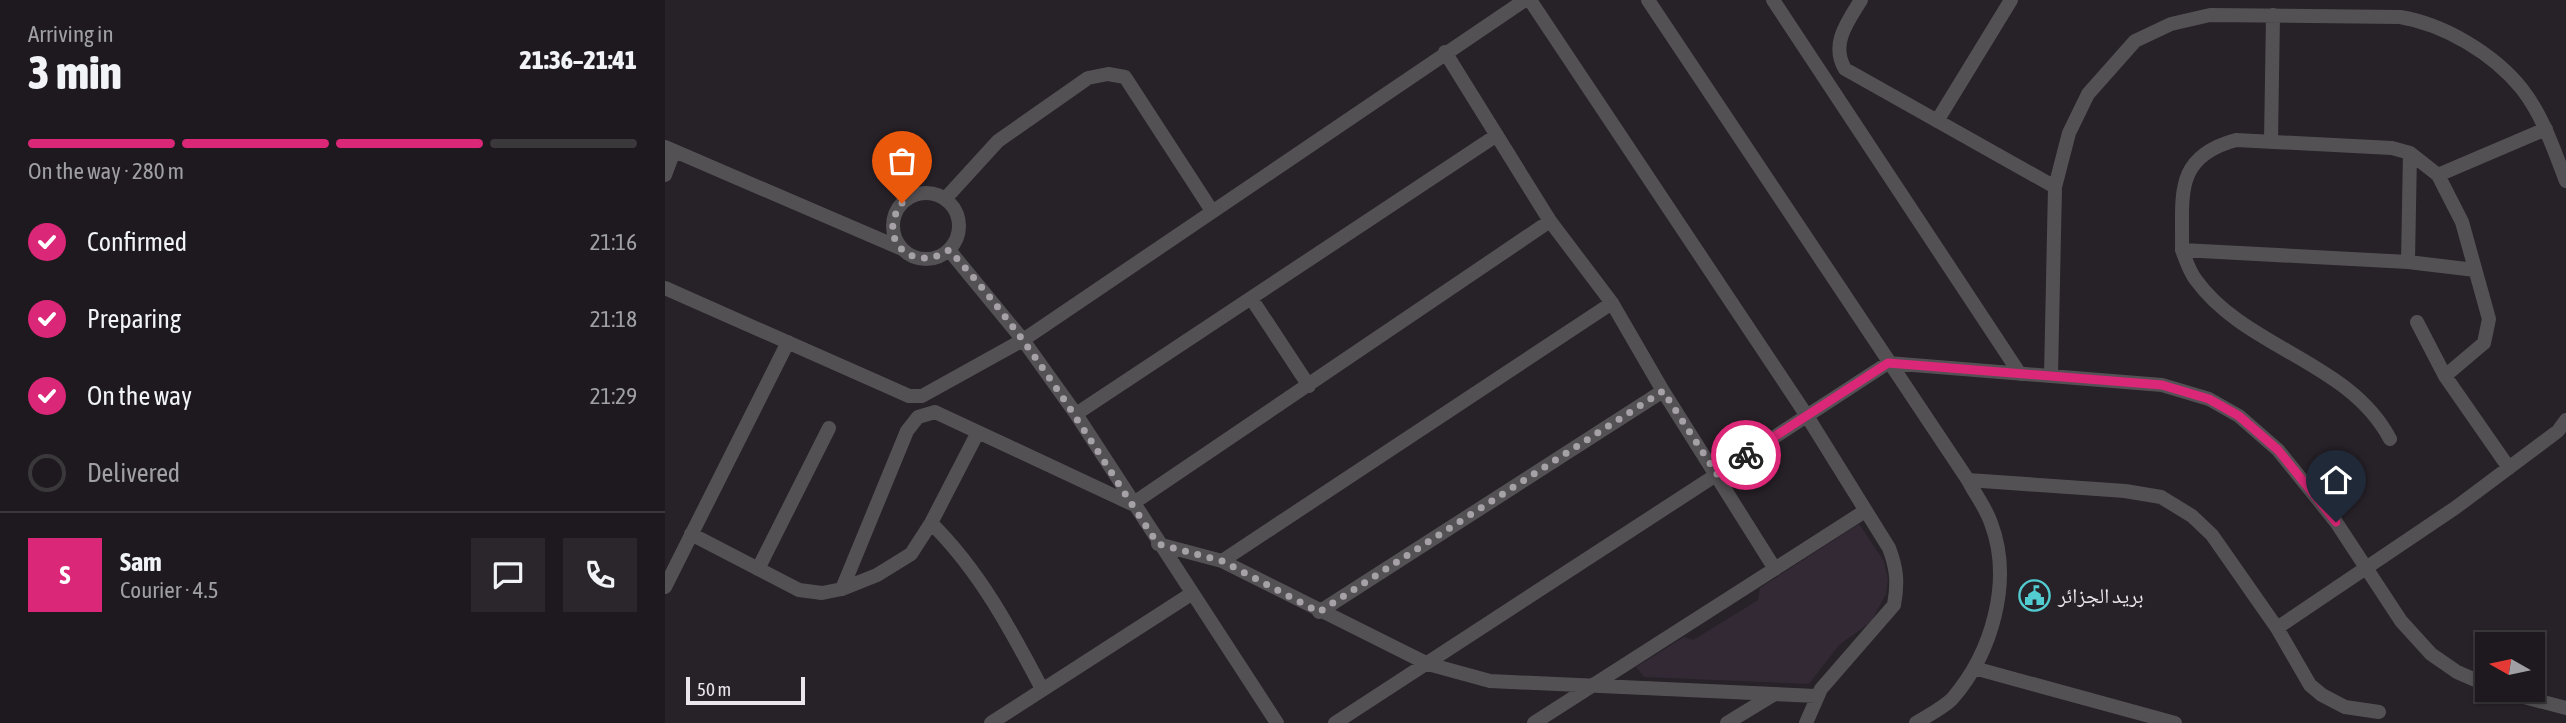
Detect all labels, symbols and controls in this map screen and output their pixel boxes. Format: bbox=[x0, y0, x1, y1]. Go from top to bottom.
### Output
text: Arriving in bbox=[28, 21, 114, 47]
text: 21:36–21:41 bbox=[520, 45, 637, 75]
text: 3 min bbox=[28, 46, 122, 99]
pin bbox=[872, 131, 932, 203]
icon: bag bbox=[883, 142, 921, 180]
text: On the way · 280 m bbox=[28, 158, 184, 184]
icon: check bbox=[28, 223, 66, 261]
text: Confirmed bbox=[87, 227, 187, 257]
text: 21:16 bbox=[590, 229, 637, 255]
icon: check bbox=[28, 300, 66, 338]
text: Preparing bbox=[87, 304, 181, 334]
text: 21:18 bbox=[590, 306, 637, 332]
icon: check bbox=[28, 377, 66, 415]
text: On the way bbox=[87, 381, 192, 411]
text: 21:29 bbox=[590, 383, 637, 409]
courier bbox=[1711, 420, 1781, 490]
icon: bike bbox=[1727, 436, 1765, 474]
pin bbox=[2306, 450, 2366, 522]
text: Delivered bbox=[87, 458, 180, 488]
icon: home bbox=[2317, 461, 2355, 499]
button: chat bbox=[471, 538, 545, 612]
button: phone bbox=[563, 538, 637, 612]
text: Sam bbox=[120, 547, 162, 577]
text: S bbox=[60, 560, 70, 590]
text: Courier · 4.5 bbox=[120, 577, 219, 603]
public building icon: بريد الجزائر bbox=[2018, 579, 2052, 613]
place label: بريد الجزائر bbox=[2057, 583, 2143, 608]
north arrow bbox=[2475, 632, 2545, 702]
map controls bbox=[2475, 632, 2545, 702]
scale bar bbox=[686, 674, 805, 706]
text: 50 m bbox=[697, 678, 731, 700]

